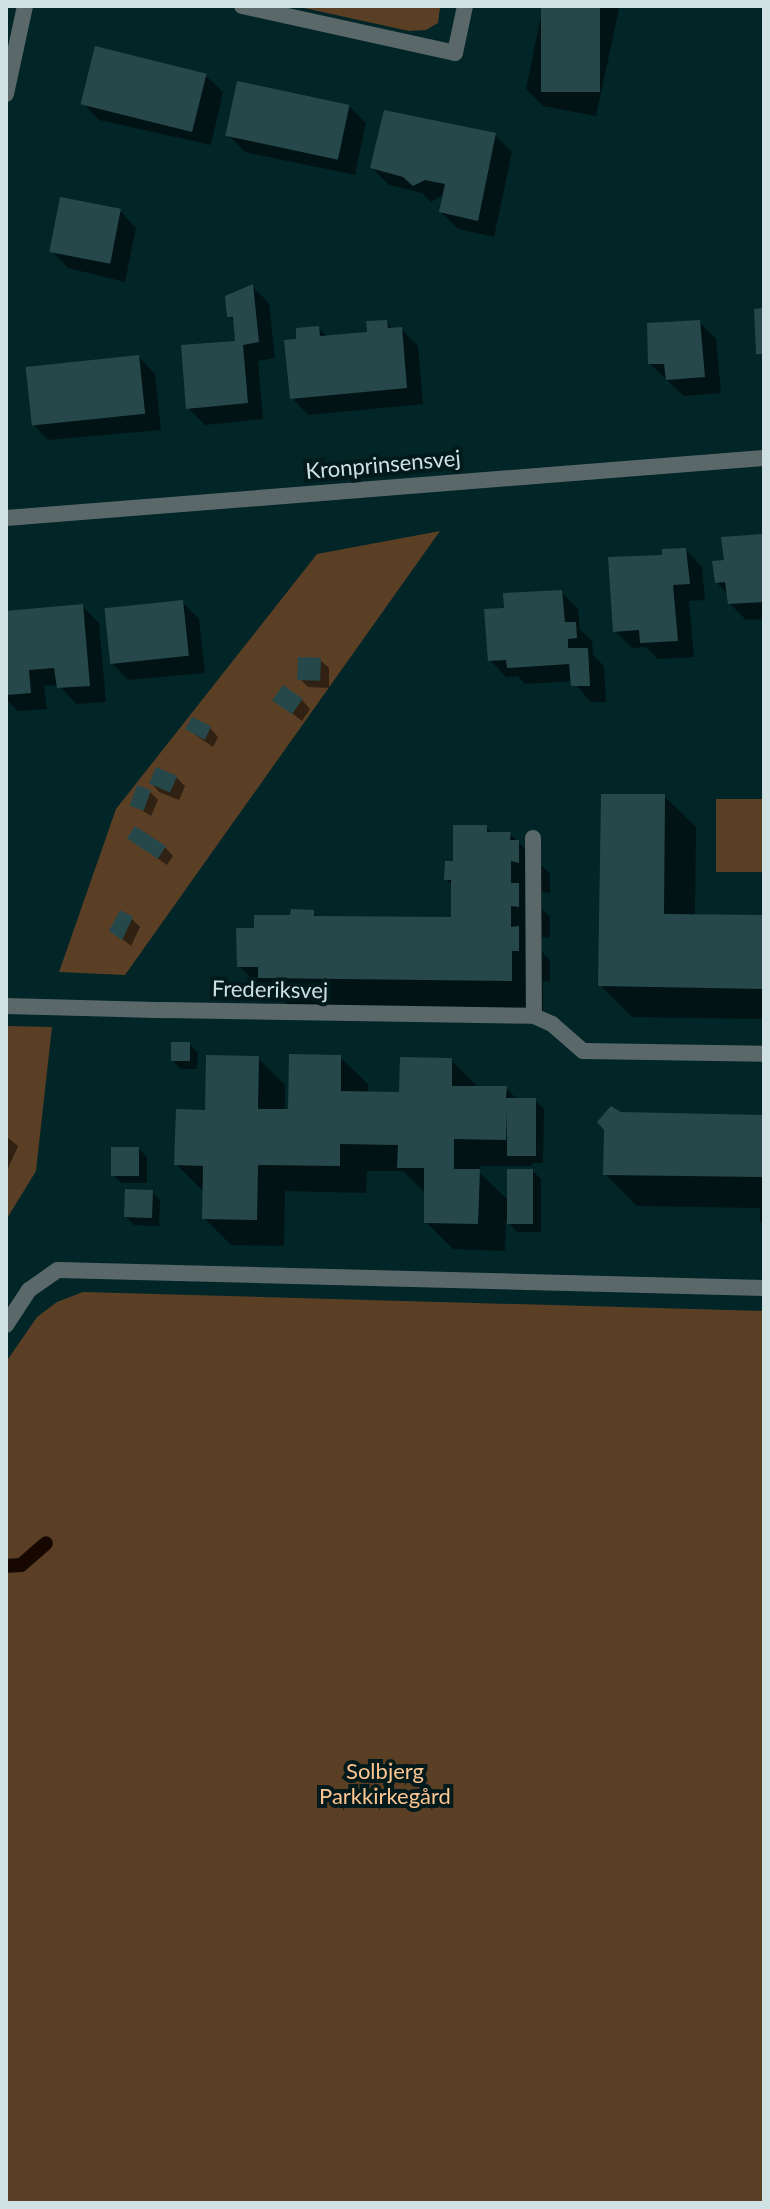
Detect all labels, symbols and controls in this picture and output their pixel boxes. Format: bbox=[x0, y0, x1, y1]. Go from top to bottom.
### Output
street label: Kronprinsensvej bbox=[304, 444, 462, 484]
street label: Frederiksvej bbox=[212, 975, 328, 1003]
park label: Solbjerg Parkkirkegård bbox=[319, 1757, 451, 1808]

